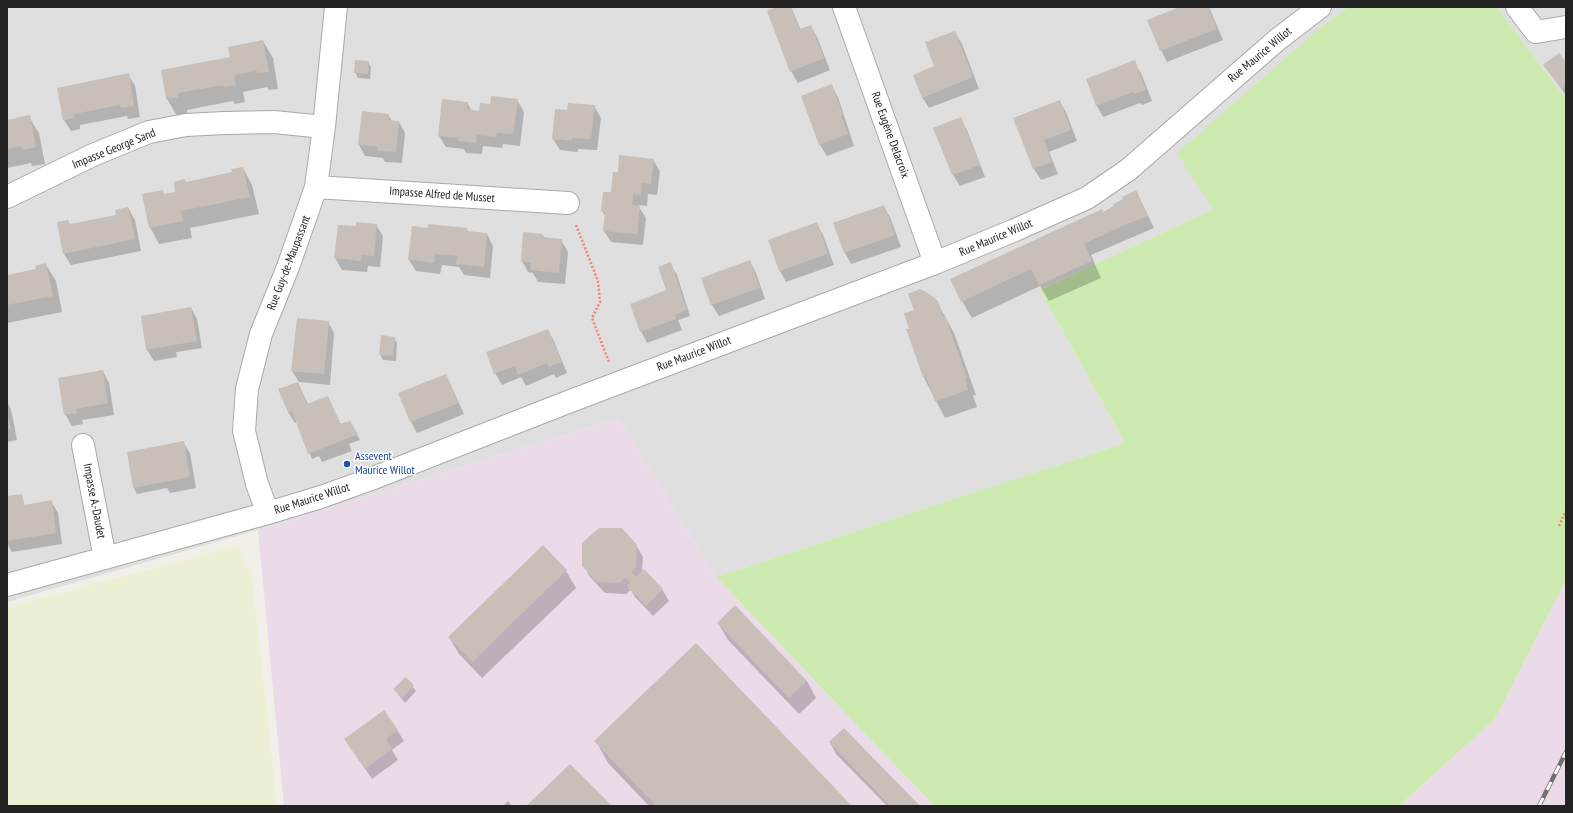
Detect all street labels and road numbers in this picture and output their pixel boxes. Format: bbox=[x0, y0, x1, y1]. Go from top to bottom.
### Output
street label: Rue Maurice Willot bbox=[1225, 24, 1295, 86]
street label: Rue Eugène Delacroix bbox=[868, 90, 912, 180]
street label: Impasse George Sand bbox=[70, 126, 158, 172]
street label: Impasse Alfred de Musset bbox=[389, 184, 495, 206]
street label: Rue Guy-de-Maupassant bbox=[264, 214, 314, 312]
street label: Rue Maurice Willot bbox=[957, 216, 1035, 260]
street label: Rue Maurice Willot bbox=[655, 333, 733, 375]
street label: Impasse A.-Daudet bbox=[80, 462, 108, 540]
street label: Rue Maurice Willot bbox=[273, 480, 351, 518]

